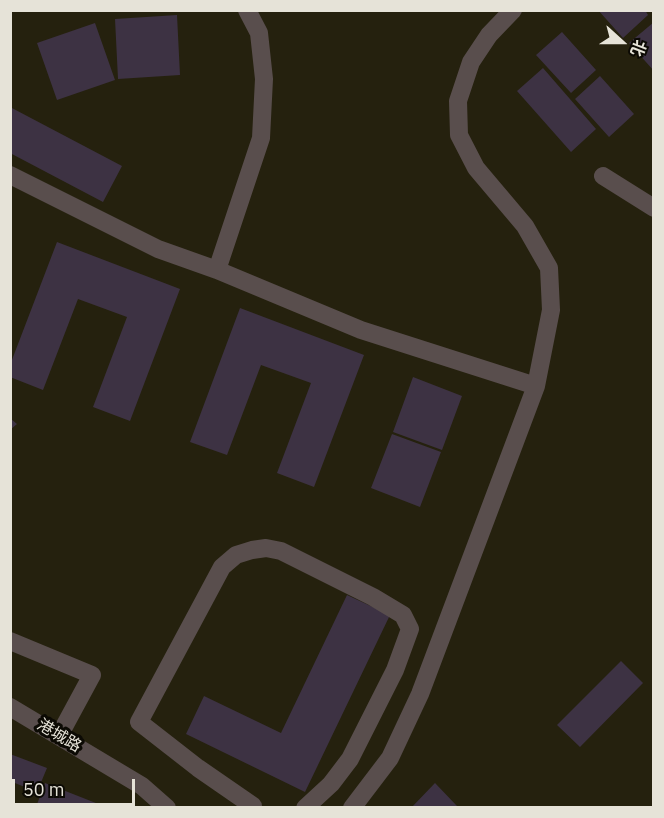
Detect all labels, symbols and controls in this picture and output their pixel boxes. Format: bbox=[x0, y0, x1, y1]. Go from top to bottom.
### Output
north arrow bbox=[592, 12, 652, 72]
text: 北 bbox=[627, 37, 651, 60]
street label: 港城路 bbox=[33, 715, 85, 757]
scale bar bbox=[15, 767, 138, 805]
text: 50 m bbox=[23, 778, 65, 801]

